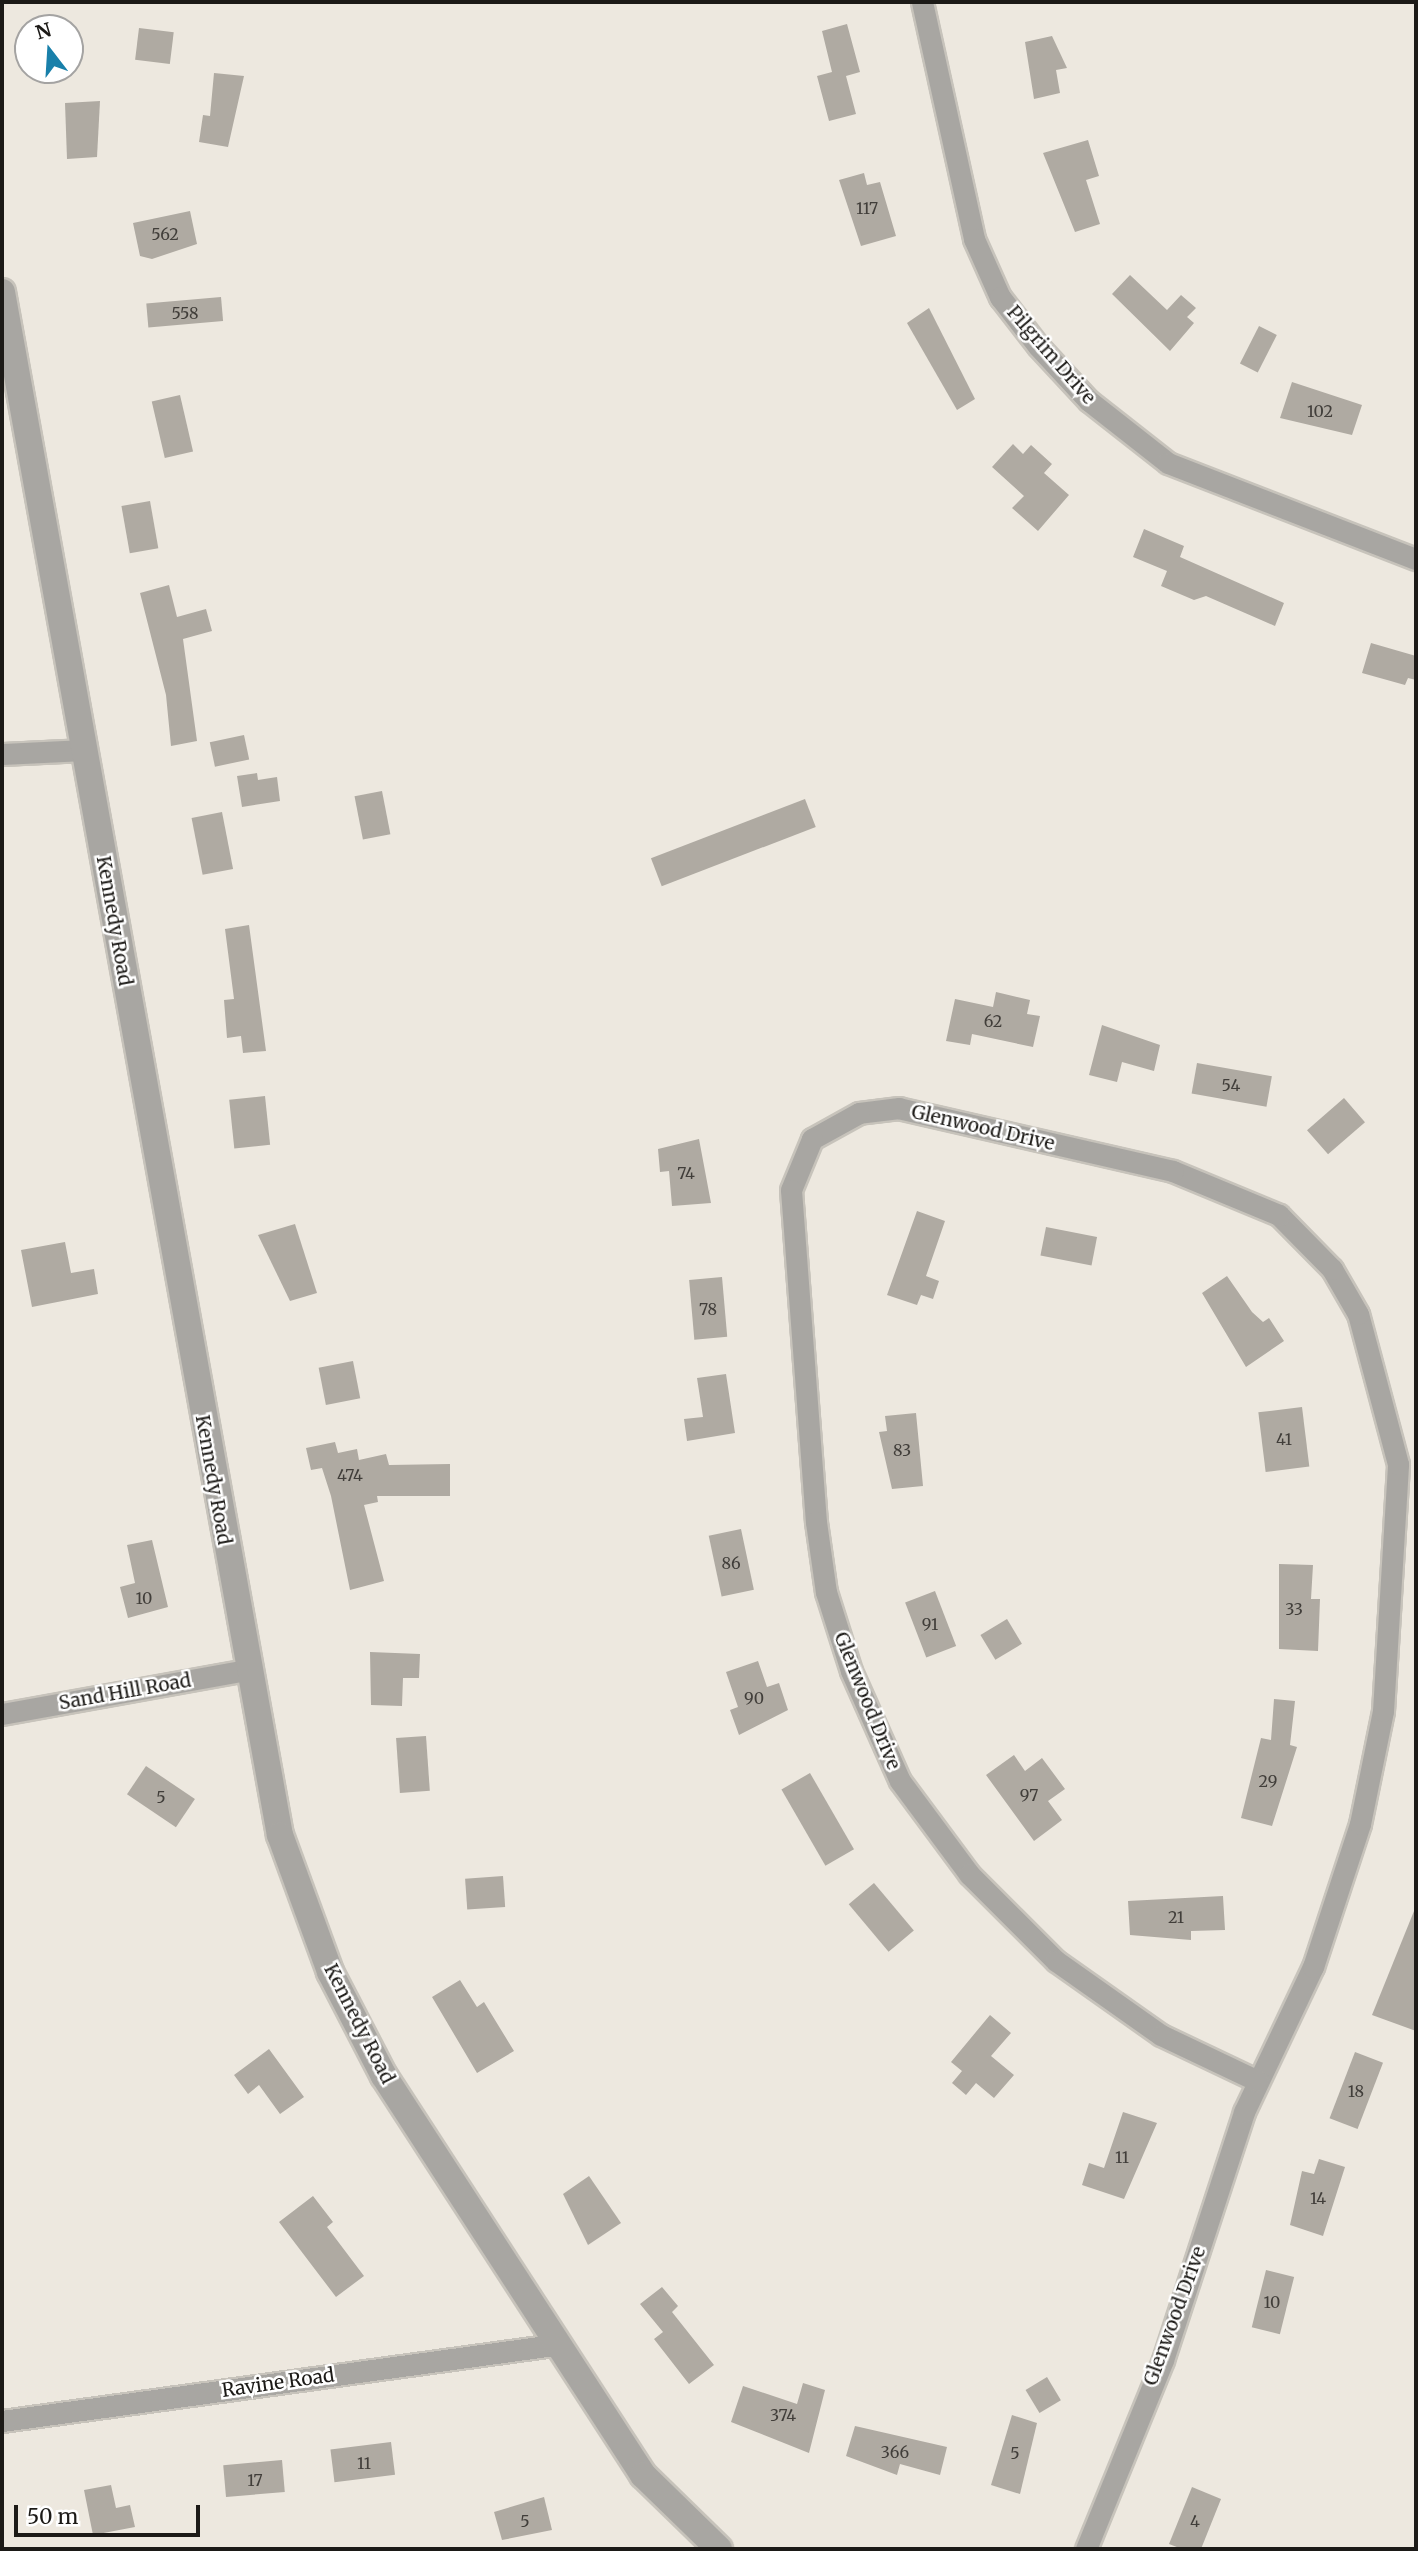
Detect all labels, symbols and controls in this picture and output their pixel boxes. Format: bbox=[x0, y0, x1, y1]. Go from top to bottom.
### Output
north arrow bbox=[14, 14, 84, 84]
text: N bbox=[33, 17, 54, 45]
house number: 117 bbox=[856, 198, 878, 218]
house number: 562 bbox=[151, 224, 179, 244]
street label: Pilgrim Drive bbox=[1002, 301, 1100, 409]
house number: 558 bbox=[171, 303, 199, 323]
house number: 102 bbox=[1307, 401, 1333, 421]
street label: Kennedy Road bbox=[91, 854, 137, 988]
house number: 62 bbox=[984, 1011, 1002, 1031]
house number: 54 bbox=[1222, 1075, 1240, 1095]
street label: Glenwood Drive bbox=[909, 1100, 1057, 1156]
house number: 74 bbox=[677, 1163, 695, 1183]
house number: 78 bbox=[699, 1299, 717, 1319]
street label: Kennedy Road bbox=[190, 1413, 236, 1547]
house number: 41 bbox=[1276, 1429, 1292, 1449]
house number: 83 bbox=[893, 1440, 911, 1460]
house number: 474 bbox=[337, 1465, 363, 1485]
house number: 86 bbox=[721, 1553, 741, 1573]
house number: 10 bbox=[136, 1588, 152, 1608]
house number: 33 bbox=[1285, 1599, 1303, 1619]
house number: 91 bbox=[922, 1614, 938, 1634]
street label: Glenwood Drive bbox=[829, 1629, 905, 1773]
street label: Sand Hill Road bbox=[57, 1669, 193, 1715]
house number: 90 bbox=[744, 1688, 764, 1708]
house number: 29 bbox=[1259, 1771, 1277, 1791]
house number: 97 bbox=[1020, 1785, 1038, 1805]
house number: 5 bbox=[156, 1787, 166, 1807]
house number: 21 bbox=[1168, 1907, 1184, 1927]
street label: Kennedy Road bbox=[319, 1960, 399, 2088]
house number: 18 bbox=[1348, 2081, 1364, 2101]
house number: 11 bbox=[1115, 2147, 1129, 2167]
house number: 14 bbox=[1310, 2188, 1326, 2208]
street label: Glenwood Drive bbox=[1139, 2243, 1211, 2389]
house number: 10 bbox=[1264, 2292, 1280, 2312]
street label: Ravine Road bbox=[220, 2364, 336, 2402]
house number: 374 bbox=[770, 2405, 796, 2425]
house number: 366 bbox=[881, 2442, 909, 2462]
house number: 5 bbox=[1010, 2443, 1020, 2463]
house number: 11 bbox=[357, 2453, 371, 2473]
house number: 17 bbox=[247, 2470, 263, 2490]
scale bar bbox=[18, 2492, 203, 2536]
text: 50 m bbox=[27, 2503, 78, 2530]
house number: 5 bbox=[520, 2511, 530, 2531]
house number: 4 bbox=[1190, 2511, 1200, 2531]

